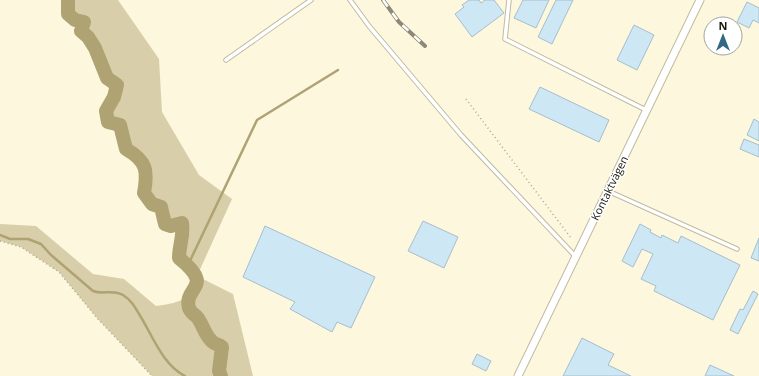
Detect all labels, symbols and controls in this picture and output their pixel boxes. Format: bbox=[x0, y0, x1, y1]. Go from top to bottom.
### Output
north arrow bbox=[703, 16, 743, 56]
text: N bbox=[719, 18, 727, 33]
street label: Kontaktvägen bbox=[587, 153, 631, 223]

